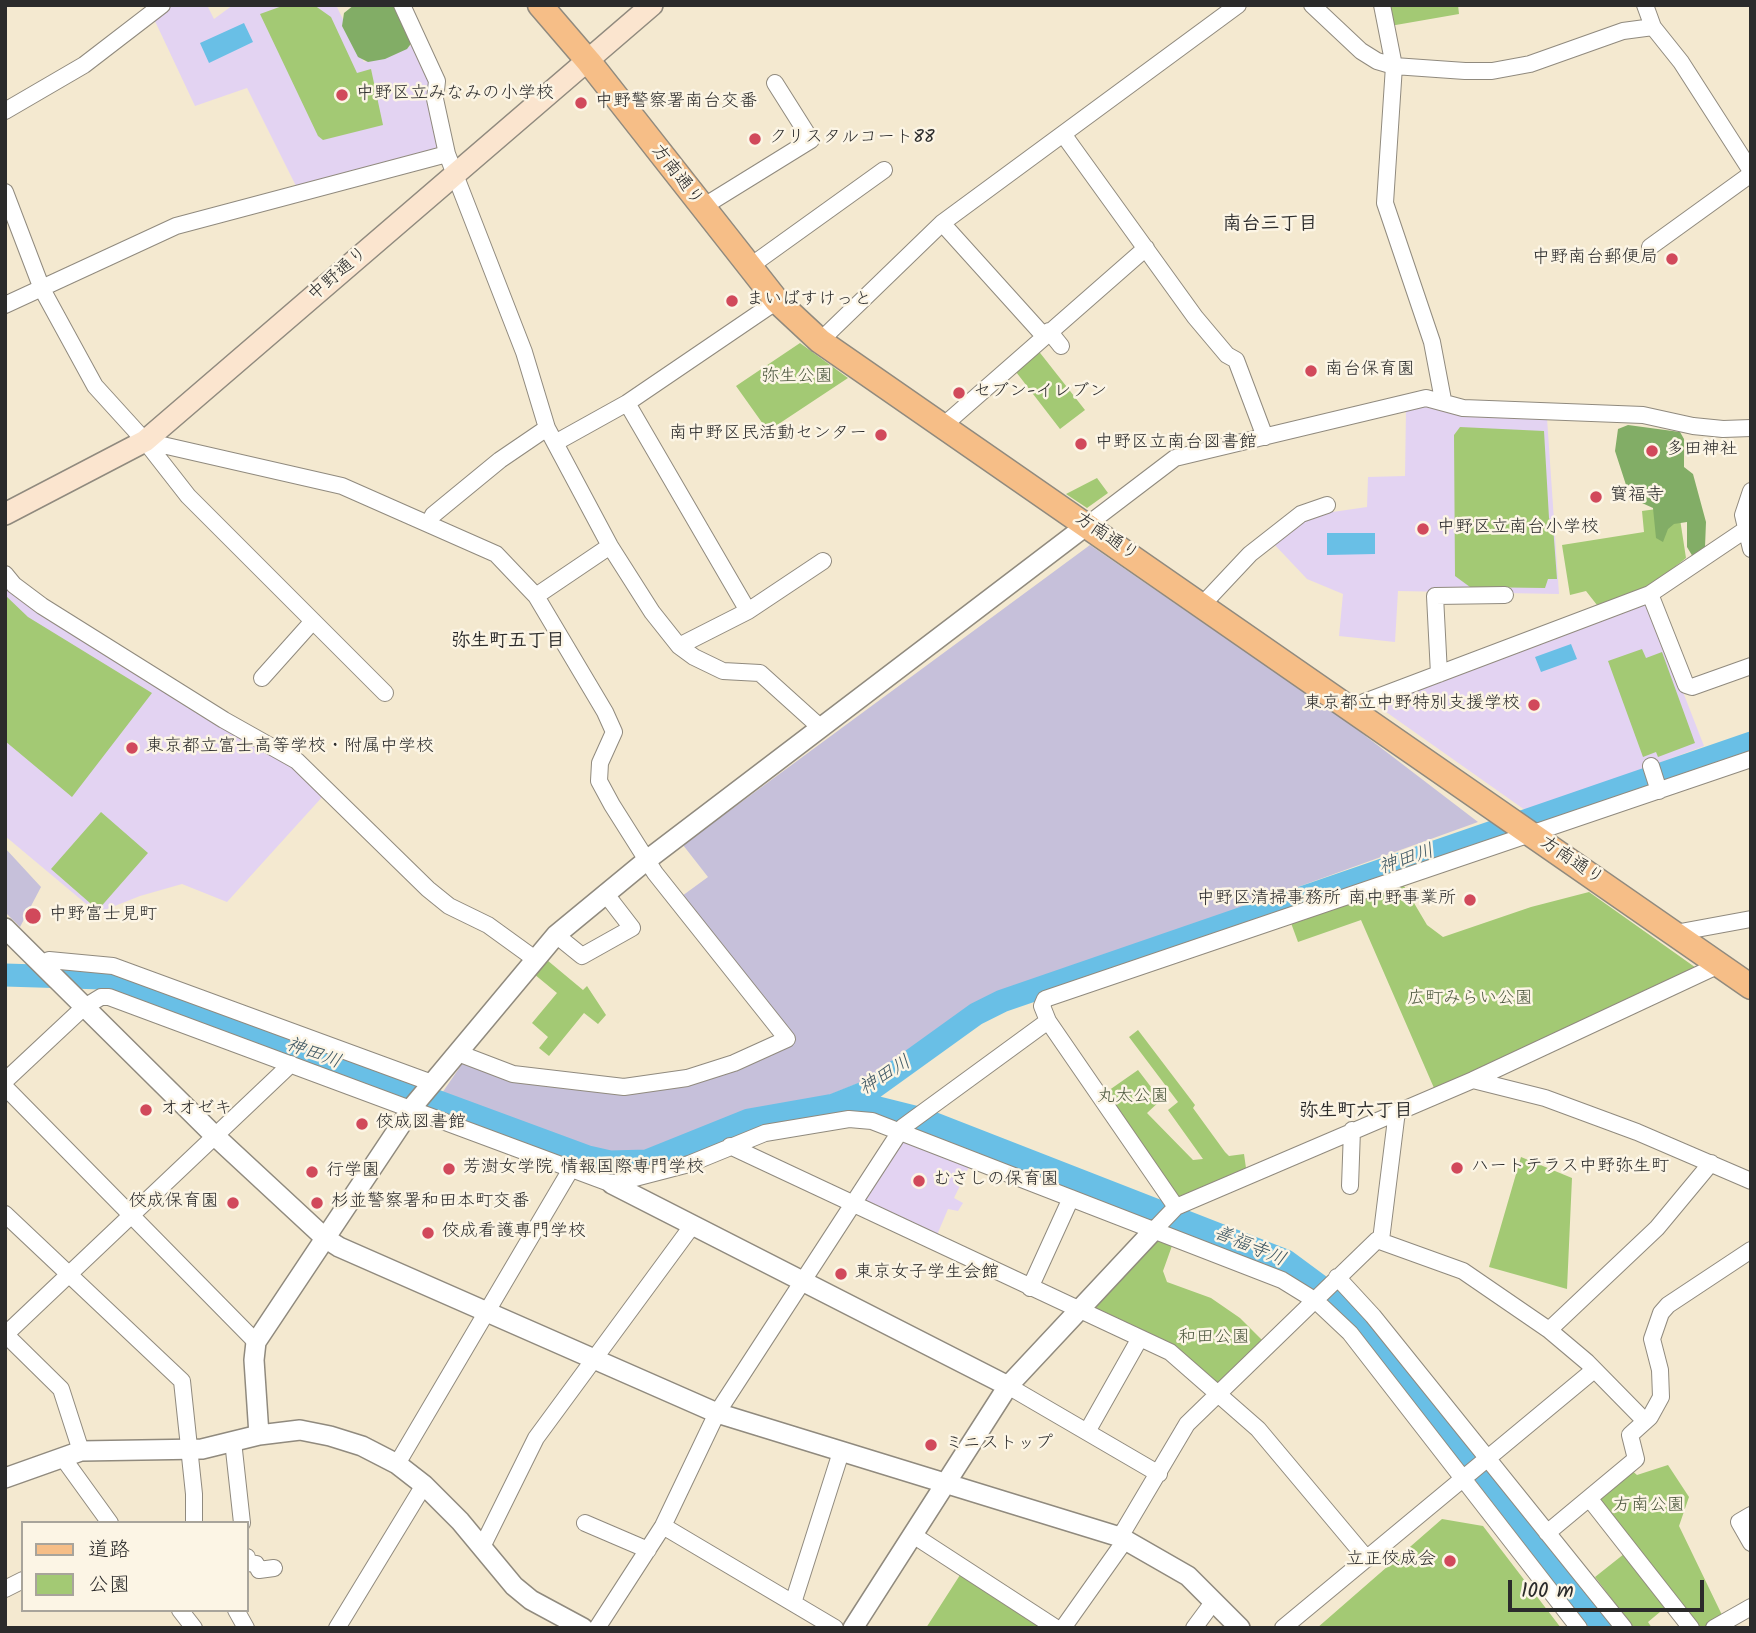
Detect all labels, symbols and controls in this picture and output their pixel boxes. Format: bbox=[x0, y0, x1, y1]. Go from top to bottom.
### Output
place label: 中野区立みなみの小学校 bbox=[356, 84, 554, 106]
marker: 中野区立みなみの小学校 bbox=[334, 87, 350, 103]
place label: 中野警察署南台交番 bbox=[595, 92, 757, 114]
marker: 中野警察署南台交番 bbox=[573, 95, 589, 111]
place label: クリスタルコート88 bbox=[769, 128, 935, 150]
marker: クリスタルコート88 bbox=[747, 131, 763, 147]
street label: 方南通り bbox=[645, 141, 707, 211]
district label: 南台三丁目 bbox=[1223, 215, 1317, 237]
street label: 中野通り bbox=[305, 243, 373, 307]
place label: 中野南台郵便局 bbox=[1532, 248, 1658, 270]
marker: 中野南台郵便局 bbox=[1664, 251, 1680, 267]
place label: まいばすけっと bbox=[746, 290, 872, 312]
marker: まいばすけっと bbox=[724, 293, 740, 309]
place label: 南台保育園 bbox=[1325, 360, 1415, 382]
marker: 南台保育園 bbox=[1303, 363, 1319, 379]
park label: 弥生公園 bbox=[761, 367, 833, 389]
place label: セブン-イレブン bbox=[973, 382, 1107, 404]
marker: セブン-イレブン bbox=[951, 385, 967, 401]
place label: 南中野区民活動センター bbox=[669, 424, 867, 446]
marker: 南中野区民活動センター bbox=[873, 427, 889, 443]
place label: 中野区立南台図書館 bbox=[1095, 433, 1257, 455]
marker: 中野区立南台図書館 bbox=[1073, 436, 1089, 452]
place label: 多田神社 bbox=[1666, 440, 1738, 462]
marker: 多田神社 bbox=[1644, 443, 1660, 459]
place label: 寳福寺 bbox=[1610, 486, 1664, 508]
marker: 寳福寺 bbox=[1588, 489, 1604, 505]
street label: 方南通り bbox=[1070, 509, 1142, 567]
place label: 中野区立南台小学校 bbox=[1437, 518, 1599, 540]
marker: 中野区立南台小学校 bbox=[1415, 521, 1431, 537]
district label: 弥生町五丁目 bbox=[451, 632, 565, 654]
place label: 東京都立中野特別支援学校 bbox=[1304, 694, 1520, 716]
marker: 東京都立中野特別支援学校 bbox=[1526, 697, 1542, 713]
place label: 東京都立富士高等学校・附属中学校 bbox=[146, 737, 434, 759]
marker: 東京都立富士高等学校・附属中学校 bbox=[124, 740, 140, 756]
street label: 方南通り bbox=[1535, 833, 1607, 891]
water label: 神田川 bbox=[1376, 841, 1438, 881]
place label: 中野区清掃事務所 南中野事業所 bbox=[1197, 889, 1456, 911]
marker: 中野区清掃事務所 南中野事業所 bbox=[1462, 892, 1478, 908]
place label: 中野富士見町 bbox=[49, 905, 157, 927]
marker: 中野富士見町 bbox=[23, 906, 43, 926]
park label: 広町みらい公園 bbox=[1407, 989, 1533, 1011]
water label: 神田川 bbox=[282, 1035, 344, 1075]
water label: 神田川 bbox=[856, 1052, 916, 1102]
park label: 丸太公園 bbox=[1097, 1087, 1169, 1109]
place label: オオゼキ bbox=[160, 1099, 232, 1121]
marker: オオゼキ bbox=[138, 1102, 154, 1118]
district label: 弥生町六丁目 bbox=[1299, 1102, 1413, 1124]
place label: 佼成図書館 bbox=[376, 1113, 466, 1135]
marker: 佼成図書館 bbox=[354, 1116, 370, 1132]
place label: ハートテラス中野弥生町 bbox=[1471, 1157, 1669, 1179]
place label: 芳澍女学院 情報国際専門学校 bbox=[463, 1158, 704, 1180]
marker: ハートテラス中野弥生町 bbox=[1449, 1160, 1465, 1176]
place label: 行学園 bbox=[326, 1161, 380, 1183]
marker: 芳澍女学院 情報国際専門学校 bbox=[441, 1161, 457, 1177]
marker: 行学園 bbox=[304, 1164, 320, 1180]
place label: むさしの保育園 bbox=[933, 1170, 1059, 1192]
marker: むさしの保育園 bbox=[911, 1173, 927, 1189]
place label: 佼成保育園 bbox=[129, 1192, 219, 1214]
place label: 杉並警察署和田本町交番 bbox=[331, 1192, 529, 1214]
marker: 佼成保育園 bbox=[225, 1195, 241, 1211]
marker: 杉並警察署和田本町交番 bbox=[309, 1195, 325, 1211]
place label: 佼成看護専門学校 bbox=[442, 1222, 586, 1244]
water label: 善福寺川 bbox=[1210, 1223, 1288, 1273]
marker: 佼成看護専門学校 bbox=[420, 1225, 436, 1241]
place label: 東京女子学生会館 bbox=[855, 1263, 999, 1285]
marker: 東京女子学生会館 bbox=[833, 1266, 849, 1282]
park label: 和田公園 bbox=[1178, 1328, 1250, 1350]
place label: ミニストップ bbox=[945, 1434, 1053, 1456]
marker: ミニストップ bbox=[923, 1437, 939, 1453]
park label: 方南公園 bbox=[1613, 1496, 1685, 1518]
legend bbox=[21, 1521, 248, 1612]
text: 道路 bbox=[88, 1534, 130, 1567]
place label: 立正佼成会 bbox=[1346, 1550, 1436, 1572]
marker: 立正佼成会 bbox=[1442, 1553, 1458, 1569]
scale bar bbox=[1511, 1566, 1707, 1610]
text: 公園 bbox=[88, 1569, 130, 1602]
text: 100 m bbox=[1521, 1575, 1574, 1608]

